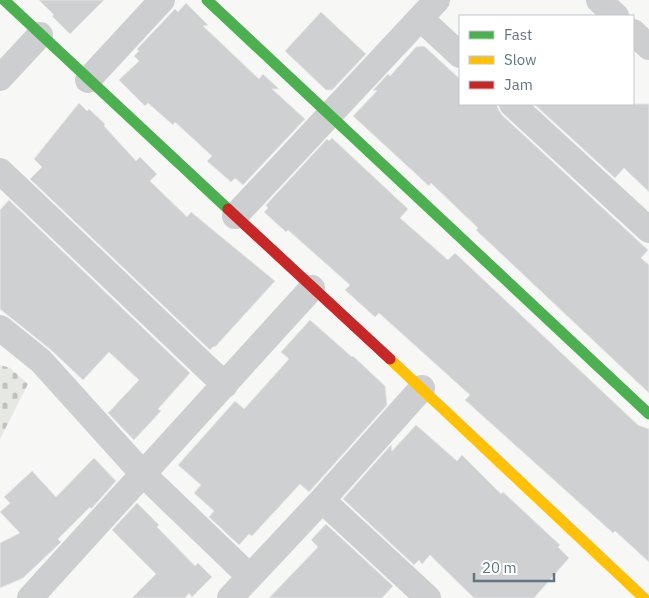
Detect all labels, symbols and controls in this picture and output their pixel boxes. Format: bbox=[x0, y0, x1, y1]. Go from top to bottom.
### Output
legend bbox=[459, 15, 634, 105]
text: Fast bbox=[504, 25, 532, 44]
text: Slow bbox=[504, 50, 537, 69]
text: Jam bbox=[504, 75, 533, 94]
scale bar bbox=[474, 550, 554, 582]
text: 20 m bbox=[482, 558, 517, 577]

